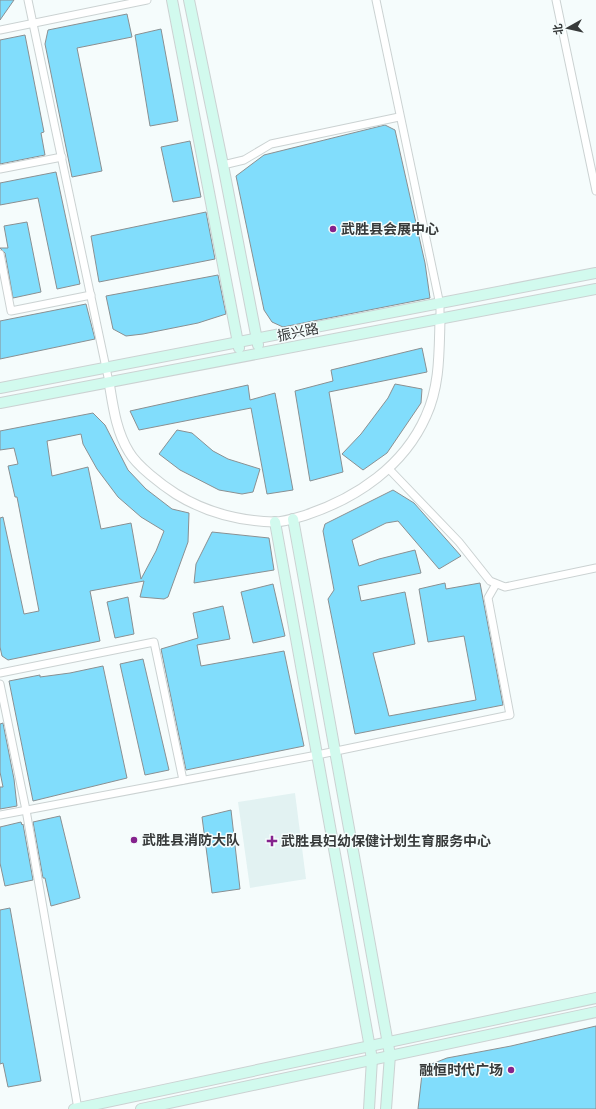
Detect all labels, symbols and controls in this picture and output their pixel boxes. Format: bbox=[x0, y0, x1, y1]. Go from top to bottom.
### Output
north arrow bbox=[548, 8, 588, 48]
text: 北 bbox=[550, 23, 566, 36]
place label: 武胜县会展中心 bbox=[341, 220, 439, 238]
marker: 武胜县会展中心 bbox=[328, 224, 338, 234]
street label: 振兴路 bbox=[276, 319, 320, 345]
place label: 武胜县消防大队 bbox=[142, 831, 240, 849]
place label: 武胜县妇幼保健计划生育服务中心 bbox=[281, 832, 491, 850]
marker: 武胜县消防大队 bbox=[129, 835, 139, 845]
marker: 武胜县妇幼保健计划生育服务中心 bbox=[266, 835, 278, 847]
place label: 融恒时代广场 bbox=[419, 1061, 503, 1079]
marker: 融恒时代广场 bbox=[506, 1065, 516, 1075]

